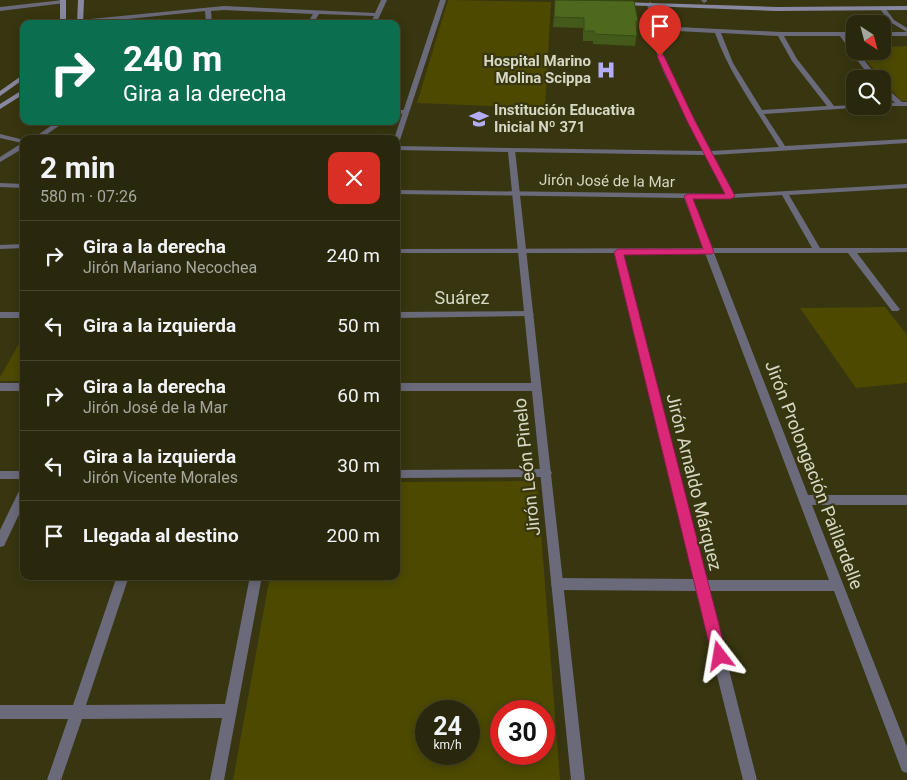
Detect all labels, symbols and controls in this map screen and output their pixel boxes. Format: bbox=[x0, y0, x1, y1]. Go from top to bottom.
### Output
pin bbox=[639, 5, 681, 56]
icon: arrive bbox=[646, 12, 674, 40]
north arrow bbox=[846, 15, 891, 60]
map controls bbox=[846, 15, 891, 115]
text: 240 m bbox=[123, 39, 222, 80]
icon: right bbox=[40, 40, 105, 105]
place label: Hospital Marino Molina Scippa bbox=[484, 52, 591, 87]
hospital icon: Hospital Marino Molina Scippa bbox=[595, 59, 617, 81]
button: search bbox=[846, 70, 891, 115]
text: Gira a la derecha bbox=[123, 81, 287, 106]
place label: Institución Educativa Inicial Nº 371 bbox=[494, 101, 635, 136]
school or university icon: Institución Educativa Inicial Nº 371 bbox=[468, 108, 490, 130]
text: 2 min bbox=[40, 150, 115, 185]
button: close bbox=[328, 152, 380, 204]
street label: Jirón José de la Mar bbox=[539, 171, 675, 191]
text: 580 m · 07:26 bbox=[40, 187, 137, 206]
text: Gira a la derecha bbox=[83, 235, 226, 258]
icon: right bbox=[40, 242, 68, 270]
text: 240 m bbox=[327, 244, 380, 267]
text: Jirón Mariano Necochea bbox=[83, 258, 257, 277]
street label: Suárez bbox=[435, 287, 489, 308]
icon: left bbox=[40, 312, 68, 340]
text: Gira a la izquierda bbox=[83, 314, 236, 337]
text: 50 m bbox=[337, 314, 380, 337]
street label: Jirón Prolongación Paillardelle bbox=[761, 357, 868, 592]
text: Gira a la derecha bbox=[83, 375, 226, 398]
icon: right bbox=[40, 382, 68, 410]
text: 60 m bbox=[337, 384, 380, 407]
street label: Jirón Arnaldo Márquez bbox=[662, 391, 727, 573]
street label: Jirón León Pinelo bbox=[509, 397, 544, 537]
text: Jirón José de la Mar bbox=[83, 398, 228, 417]
text: Gira a la izquierda bbox=[83, 445, 236, 468]
icon: left bbox=[40, 452, 68, 480]
text: 30 m bbox=[337, 454, 380, 477]
text: Jirón Vicente Morales bbox=[83, 468, 238, 487]
icon: arrive bbox=[40, 522, 68, 550]
text: Llegada al destino bbox=[83, 524, 239, 547]
text: 200 m bbox=[327, 524, 380, 547]
position arrow bbox=[693, 629, 745, 681]
speed limit sign: 30 bbox=[490, 700, 555, 765]
text: 24 bbox=[433, 712, 462, 741]
text: km/h bbox=[433, 738, 462, 752]

